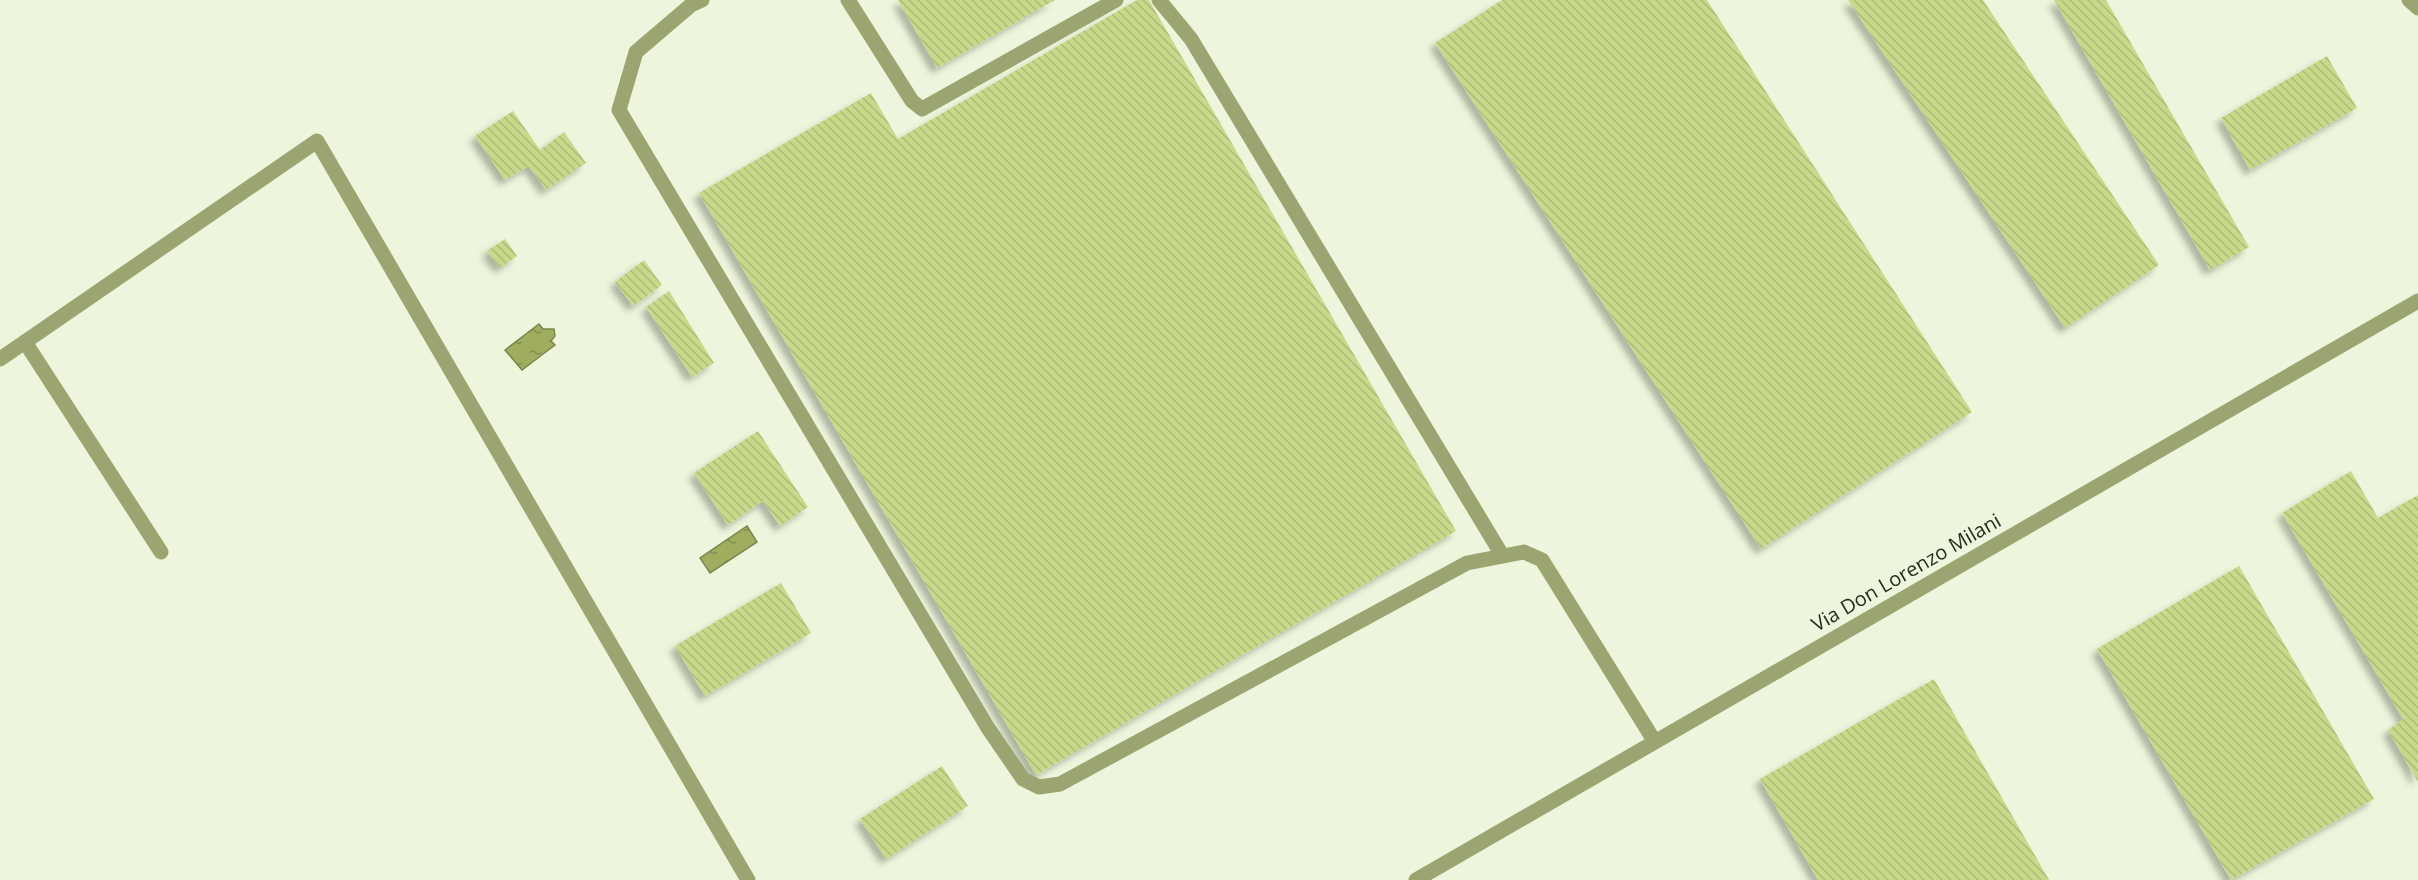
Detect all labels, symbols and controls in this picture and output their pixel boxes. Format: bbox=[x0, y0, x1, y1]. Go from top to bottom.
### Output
street label: Via Don Lorenzo Milani bbox=[1806, 507, 2006, 637]

